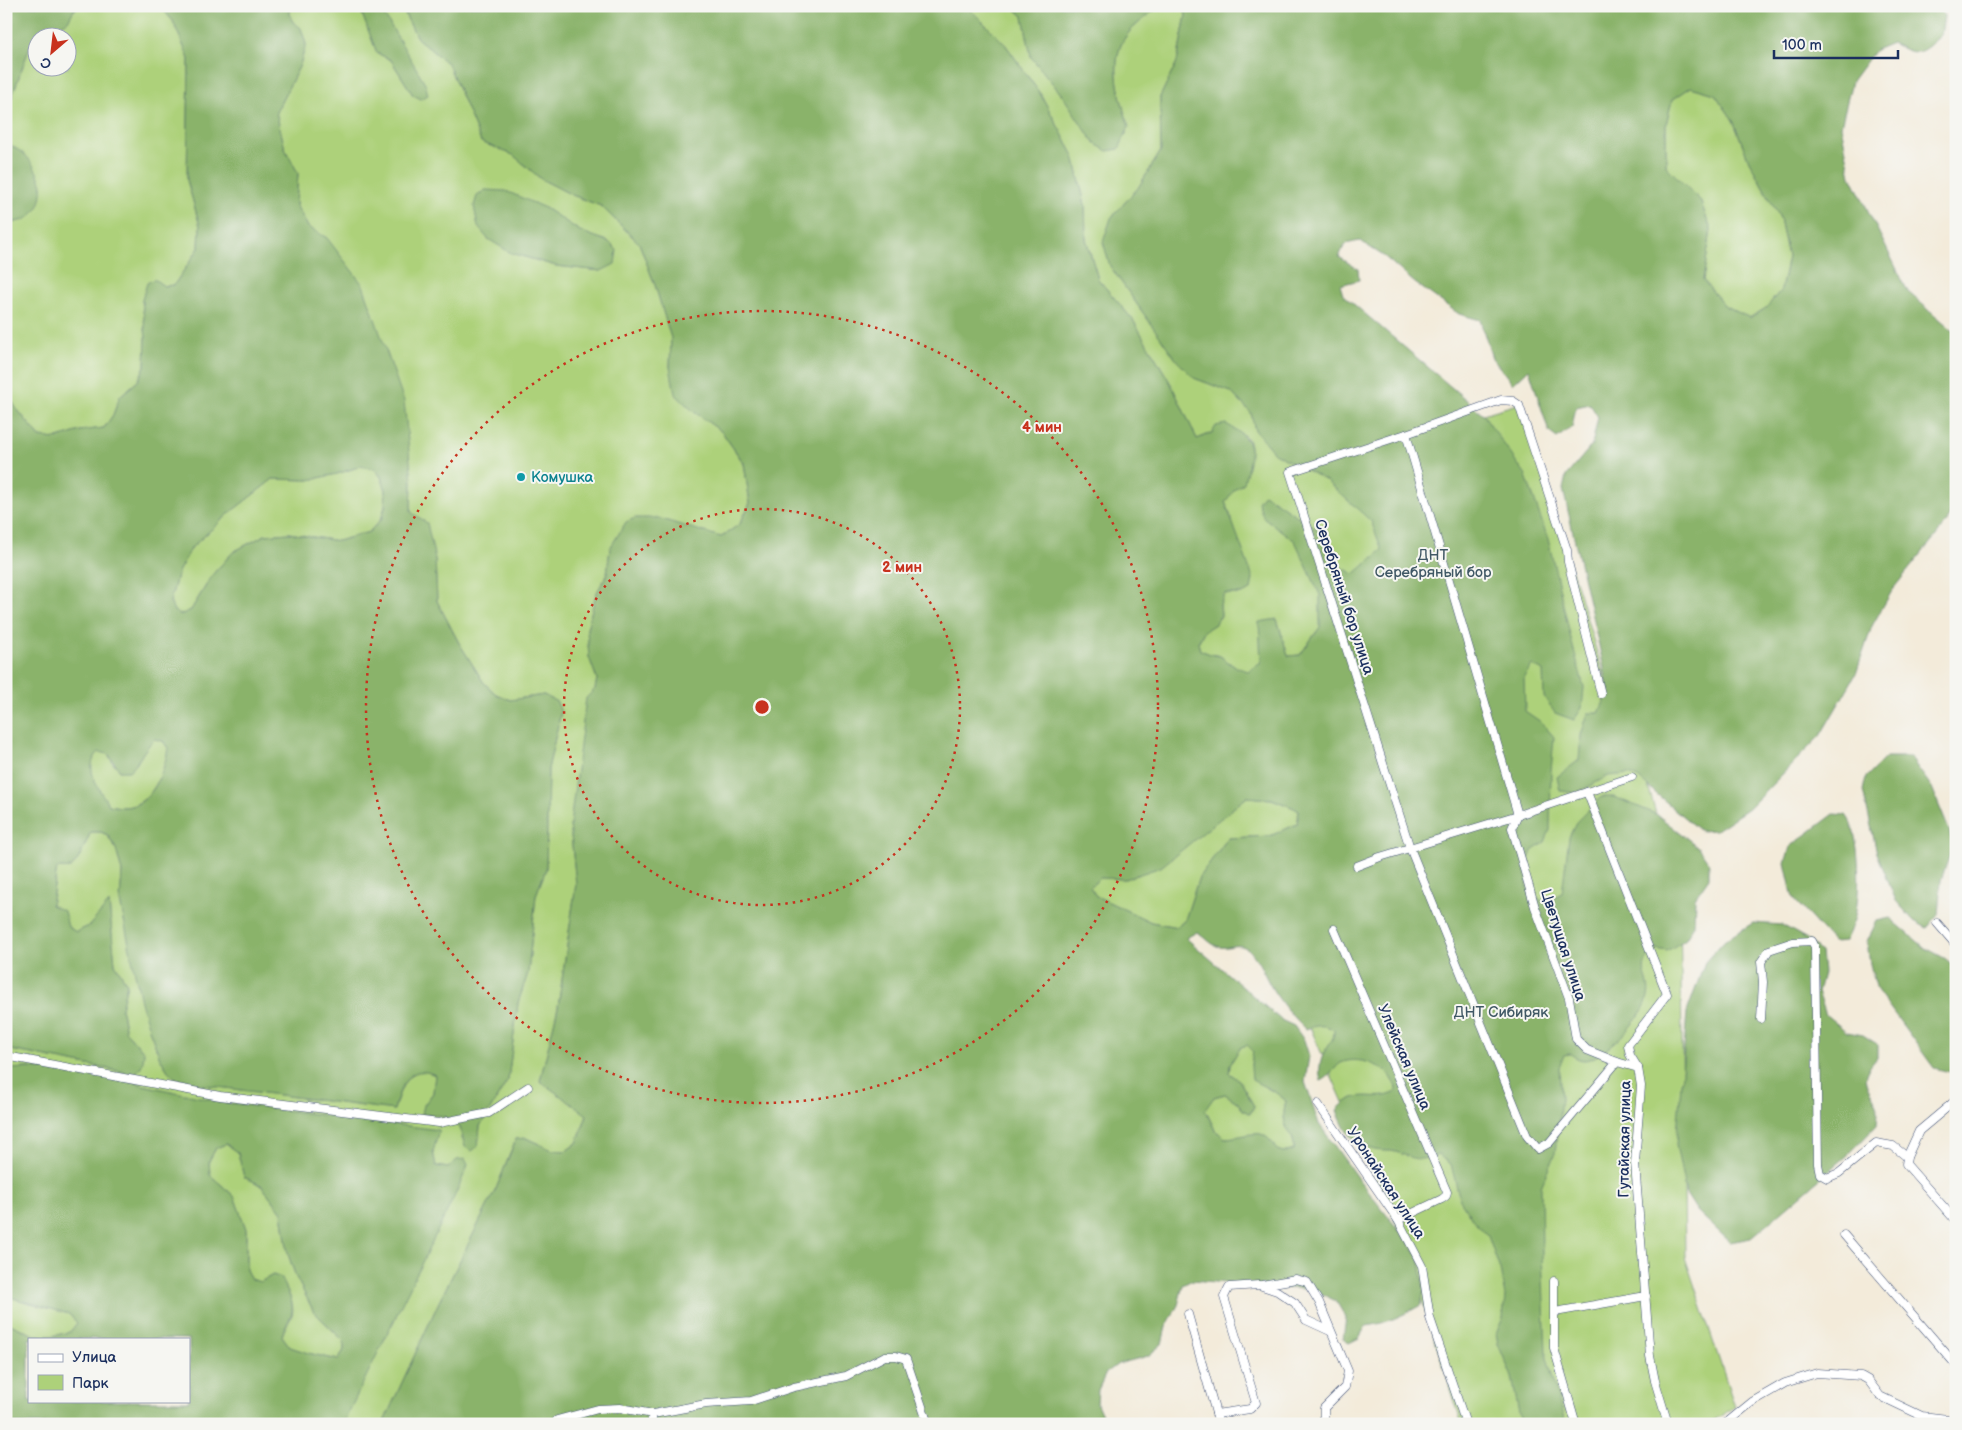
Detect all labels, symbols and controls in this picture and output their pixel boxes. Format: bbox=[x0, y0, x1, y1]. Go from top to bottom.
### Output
north arrow bbox=[28, 28, 78, 78]
scale bar bbox=[1774, 28, 1898, 60]
text: 100 m bbox=[1782, 36, 1822, 55]
text: С bbox=[38, 53, 54, 73]
text: 4 мин bbox=[1022, 418, 1062, 437]
place label: Комушка bbox=[531, 468, 594, 487]
marker: Комушка bbox=[515, 471, 527, 483]
street label: Серебряный бор улица bbox=[1310, 517, 1378, 677]
park label: ДНТ Серебряный бор bbox=[1375, 546, 1492, 582]
text: 2 мин bbox=[882, 558, 922, 577]
centre of rings bbox=[753, 698, 771, 716]
street label: Цветущая улица bbox=[1536, 887, 1590, 1004]
street label: Улейская улица bbox=[1373, 1001, 1435, 1113]
park label: ДНТ Сибиряк bbox=[1454, 1003, 1548, 1022]
street label: Гутайская улица bbox=[1614, 1080, 1636, 1198]
street label: Уронайская улица bbox=[1343, 1123, 1429, 1243]
legend bbox=[28, 1338, 190, 1402]
text: Улица bbox=[72, 1348, 117, 1367]
text: Парк bbox=[72, 1374, 109, 1393]

